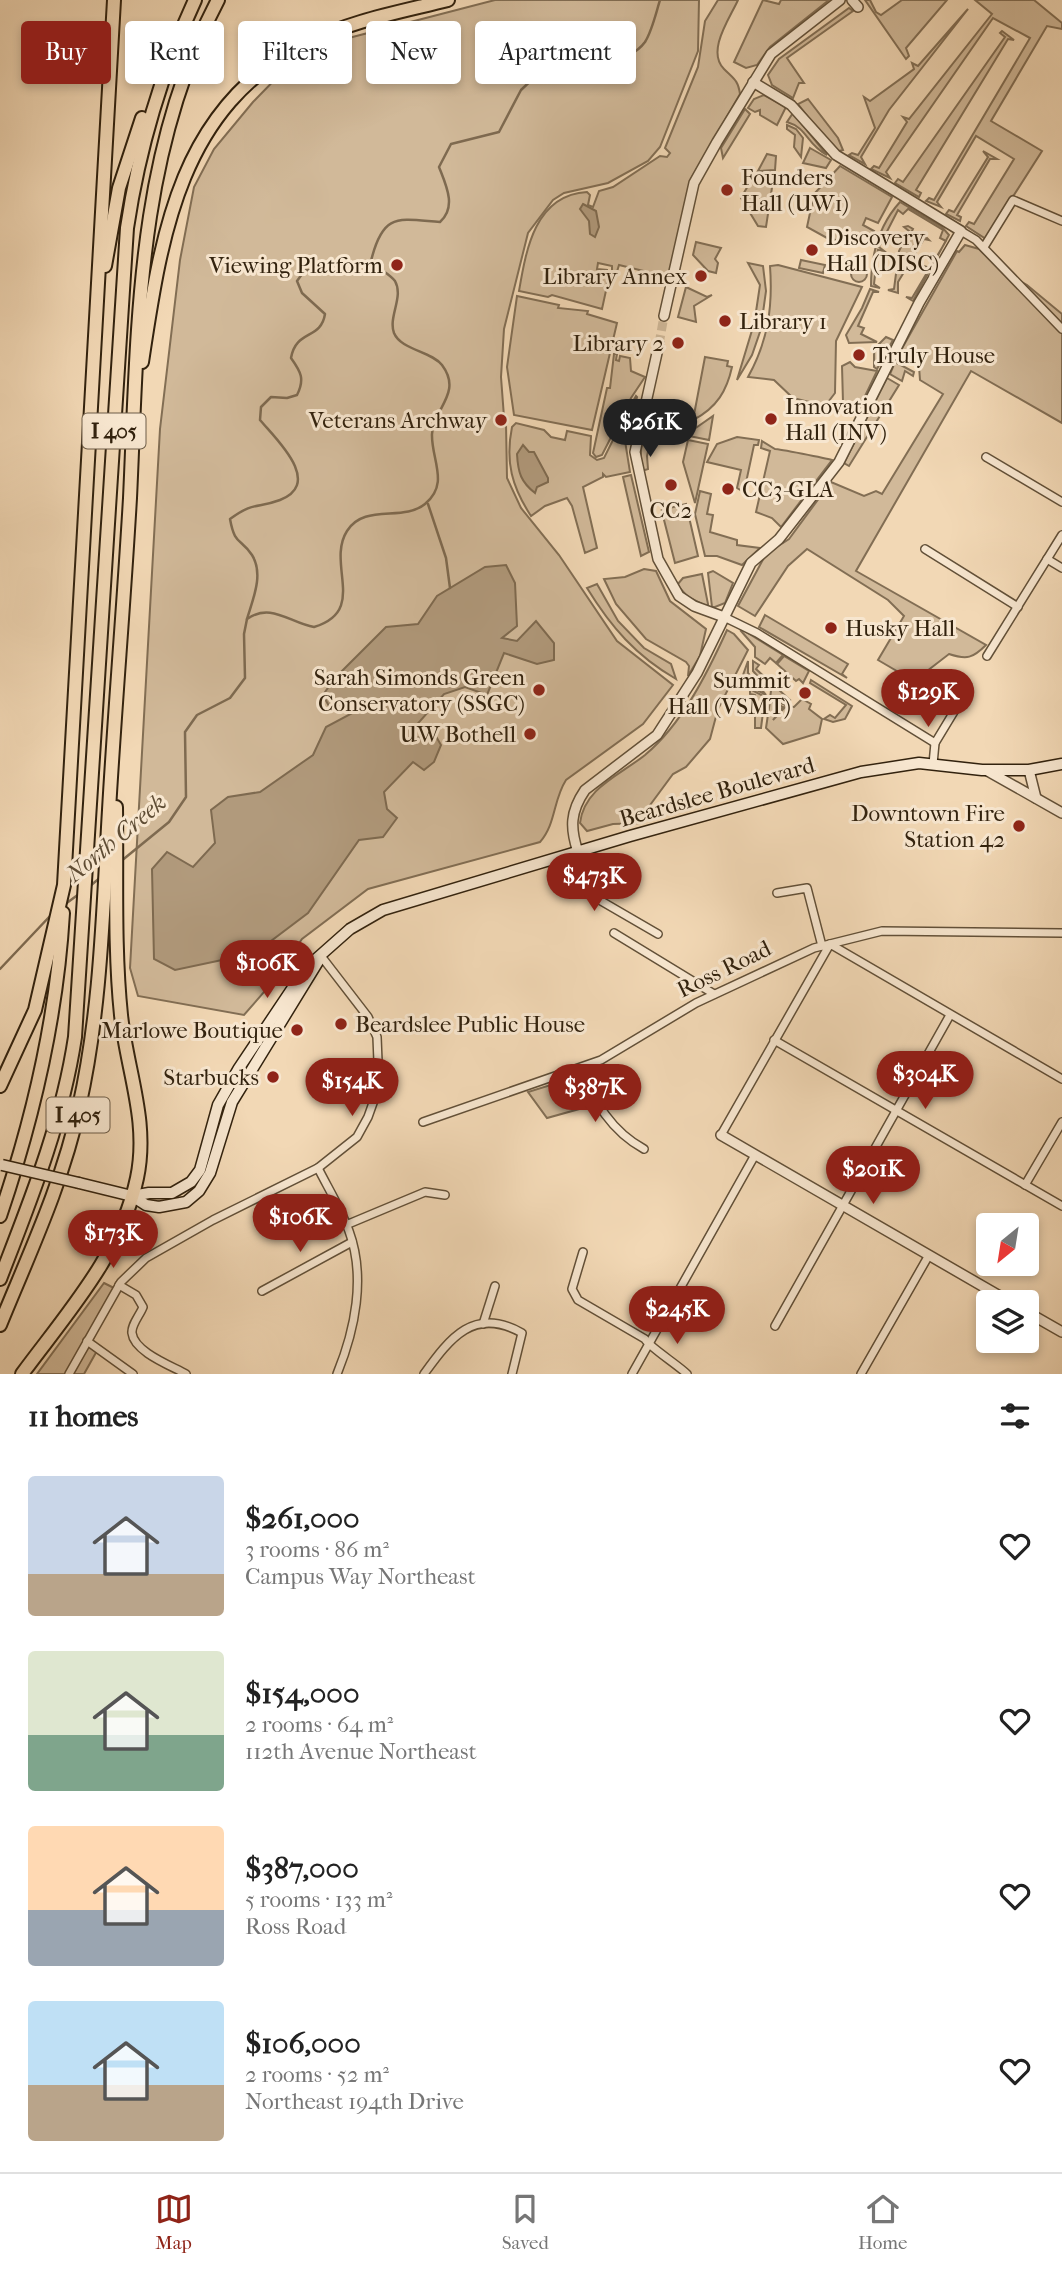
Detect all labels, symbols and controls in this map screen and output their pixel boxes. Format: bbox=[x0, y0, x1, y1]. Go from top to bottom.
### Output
chip: Buy bbox=[21, 21, 111, 84]
chip: Rent bbox=[125, 21, 224, 84]
chip: Filters bbox=[238, 21, 352, 84]
chip: New bbox=[366, 21, 461, 84]
chip: Apartment bbox=[475, 21, 636, 84]
place label: Founders Hall (UW1) bbox=[741, 164, 849, 217]
marker: Founders Hall (UW1) bbox=[719, 182, 735, 198]
place label: Discovery Hall (DISC) bbox=[826, 224, 939, 277]
marker: Discovery Hall (DISC) bbox=[804, 242, 820, 258]
place label: Viewing Platform bbox=[208, 252, 383, 279]
marker: Viewing Platform bbox=[389, 257, 405, 273]
place label: Library Annex bbox=[543, 263, 687, 290]
marker: Library Annex bbox=[693, 268, 709, 284]
place label: Library 1 bbox=[739, 308, 827, 335]
marker: Library 1 bbox=[717, 313, 733, 329]
place label: Library 2 bbox=[572, 330, 664, 357]
marker: Library 2 bbox=[670, 335, 686, 351]
place label: Truly House bbox=[873, 342, 995, 369]
marker: Truly House bbox=[851, 347, 867, 363]
place label: Innovation Hall (INV) bbox=[785, 393, 894, 446]
pin: $261K bbox=[601, 400, 699, 459]
place label: Veterans Archway bbox=[308, 407, 488, 434]
text: $261K bbox=[619, 408, 681, 435]
marker: Innovation Hall (INV) bbox=[763, 411, 779, 427]
marker: Veterans Archway bbox=[493, 412, 509, 428]
road number: I 405 bbox=[82, 414, 146, 448]
place label: CC3-GLA bbox=[742, 476, 835, 503]
marker: CC2 bbox=[663, 477, 679, 493]
marker: CC3-GLA bbox=[720, 481, 736, 497]
place label: CC2 bbox=[650, 497, 693, 524]
place label: Husky Hall bbox=[845, 615, 956, 642]
marker: Husky Hall bbox=[823, 620, 839, 636]
place label: Sarah Simonds Green Conservatory (SSGC) bbox=[314, 664, 526, 717]
place label: Summit Hall (VSMT) bbox=[668, 667, 791, 720]
pin: $129K bbox=[879, 670, 977, 729]
text: $129K bbox=[897, 678, 959, 705]
marker: Sarah Simonds Green Conservatory (SSGC) bbox=[531, 682, 547, 698]
marker: Summit Hall (VSMT) bbox=[797, 685, 813, 701]
place label: UW Bothell bbox=[399, 721, 517, 748]
marker: UW Bothell bbox=[522, 726, 538, 742]
street label: Beardslee Boulevard bbox=[616, 751, 818, 833]
water label: North Creek bbox=[60, 788, 172, 888]
place label: Downtown Fire Station 42 bbox=[851, 800, 1005, 853]
marker: Downtown Fire Station 42 bbox=[1011, 818, 1027, 834]
pin: $473K bbox=[545, 853, 643, 913]
text: $473K bbox=[563, 862, 625, 889]
street label: Ross Road bbox=[673, 934, 776, 1003]
pin: $106K bbox=[218, 940, 316, 1000]
text: $106K bbox=[236, 949, 298, 976]
place label: Beardslee Public House bbox=[355, 1011, 585, 1038]
marker: Beardslee Public House bbox=[333, 1016, 349, 1032]
place label: Marlowe Boutique bbox=[101, 1017, 283, 1044]
marker: Marlowe Boutique bbox=[289, 1022, 305, 1038]
pin: $304K bbox=[876, 1052, 974, 1111]
pin: $154K bbox=[303, 1058, 401, 1118]
text: $304K bbox=[893, 1060, 957, 1087]
place label: Starbucks bbox=[163, 1064, 259, 1091]
pin: $387K bbox=[546, 1064, 644, 1124]
text: $154K bbox=[321, 1067, 383, 1094]
marker: Starbucks bbox=[265, 1069, 281, 1085]
text: $387K bbox=[564, 1073, 626, 1100]
road number: I 405 bbox=[46, 1098, 110, 1132]
pin: $201K bbox=[824, 1146, 922, 1206]
text: $201K bbox=[842, 1155, 904, 1182]
pin: $106K bbox=[251, 1194, 349, 1254]
text: $106K bbox=[269, 1203, 331, 1230]
pin: $173K bbox=[64, 1210, 162, 1270]
north arrow bbox=[976, 1213, 1040, 1276]
map controls bbox=[976, 1213, 1039, 1353]
text: $173K bbox=[84, 1219, 142, 1246]
pin: $245K bbox=[628, 1286, 726, 1346]
button: layers bbox=[976, 1290, 1039, 1353]
text: $245K bbox=[645, 1295, 709, 1322]
icon: filters bbox=[996, 1397, 1034, 1435]
text: 11 homes bbox=[28, 1399, 138, 1434]
text: $261,000 bbox=[245, 1501, 360, 1536]
icon: home bbox=[84, 1504, 168, 1588]
icon: heart bbox=[996, 1527, 1034, 1565]
text: 3 rooms · 86 m² bbox=[245, 1536, 389, 1563]
text: Campus Way Northeast bbox=[245, 1563, 476, 1590]
text: $154,000 bbox=[245, 1676, 359, 1711]
icon: home bbox=[84, 1679, 168, 1763]
icon: heart bbox=[996, 1702, 1034, 1740]
text: 2 rooms · 64 m² bbox=[245, 1711, 393, 1738]
text: 112th Avenue Northeast bbox=[245, 1738, 477, 1765]
text: $387,000 bbox=[245, 1851, 359, 1886]
icon: home bbox=[84, 1854, 168, 1938]
icon: heart bbox=[996, 1877, 1034, 1915]
text: 5 rooms · 133 m² bbox=[245, 1886, 392, 1913]
text: Ross Road bbox=[245, 1913, 346, 1940]
text: $106,000 bbox=[245, 2026, 361, 2061]
icon: home bbox=[84, 2029, 168, 2113]
icon: heart bbox=[996, 2052, 1034, 2090]
text: 2 rooms · 52 m² bbox=[245, 2061, 389, 2088]
text: Northeast 194th Drive bbox=[245, 2088, 464, 2115]
tab: Map bbox=[155, 2190, 193, 2254]
tab: Saved bbox=[502, 2190, 549, 2254]
tab: Home bbox=[858, 2190, 907, 2254]

